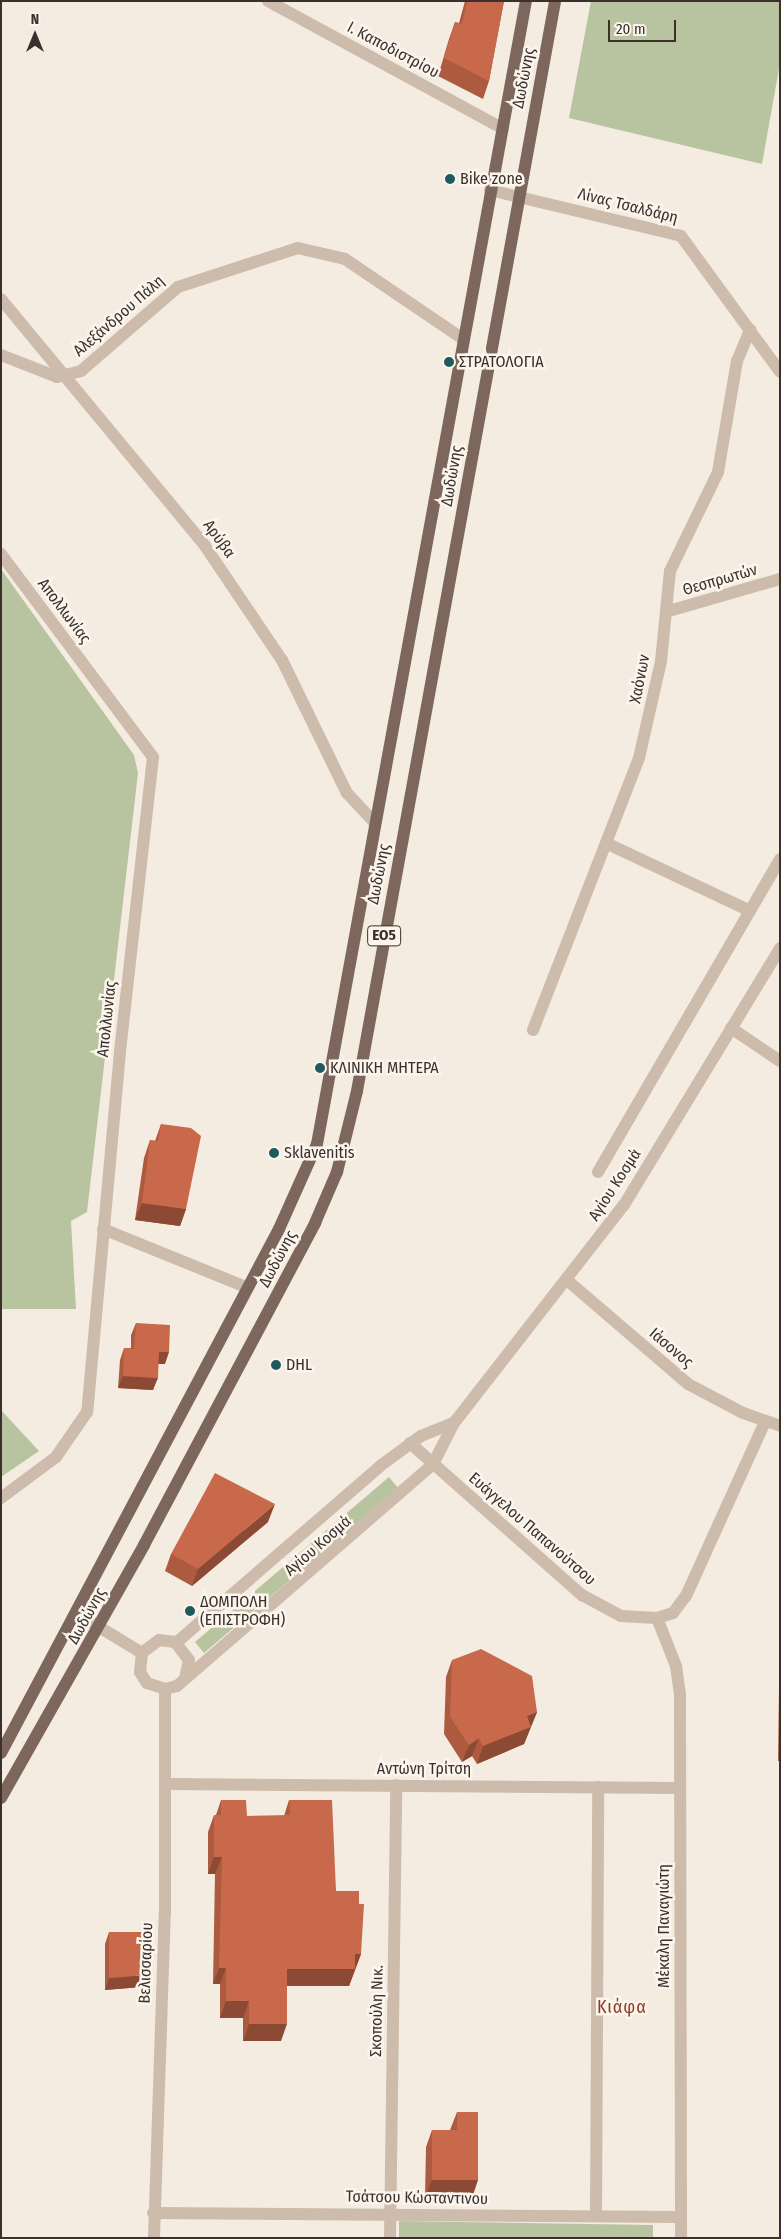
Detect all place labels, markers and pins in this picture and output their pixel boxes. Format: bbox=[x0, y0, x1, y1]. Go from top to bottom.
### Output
place label: Bike zone bbox=[460, 169, 523, 189]
marker: Bike zone bbox=[444, 173, 456, 185]
place label: ΣΤΡΑΤΟΛΟΓΙΑ bbox=[459, 352, 544, 372]
marker: ΣΤΡΑΤΟΛΟΓΙΑ bbox=[443, 356, 455, 368]
place label: ΚΛΙΝΙΚΗ ΜΗΤΕΡΑ bbox=[330, 1058, 439, 1078]
marker: ΚΛΙΝΙΚΗ ΜΗΤΕΡΑ bbox=[314, 1062, 326, 1074]
place label: Sklavenitis bbox=[284, 1143, 355, 1163]
marker: Sklavenitis bbox=[268, 1147, 280, 1159]
place label: DHL bbox=[286, 1355, 312, 1375]
marker: DHL bbox=[270, 1359, 282, 1371]
place label: ΔΟΜΠΟΛΗ (ΕΠΙΣΤΡΟΦΗ) bbox=[200, 1592, 285, 1630]
marker: ΔΟΜΠΟΛΗ (ΕΠΙΣΤΡΟΦΗ) bbox=[184, 1605, 196, 1617]

